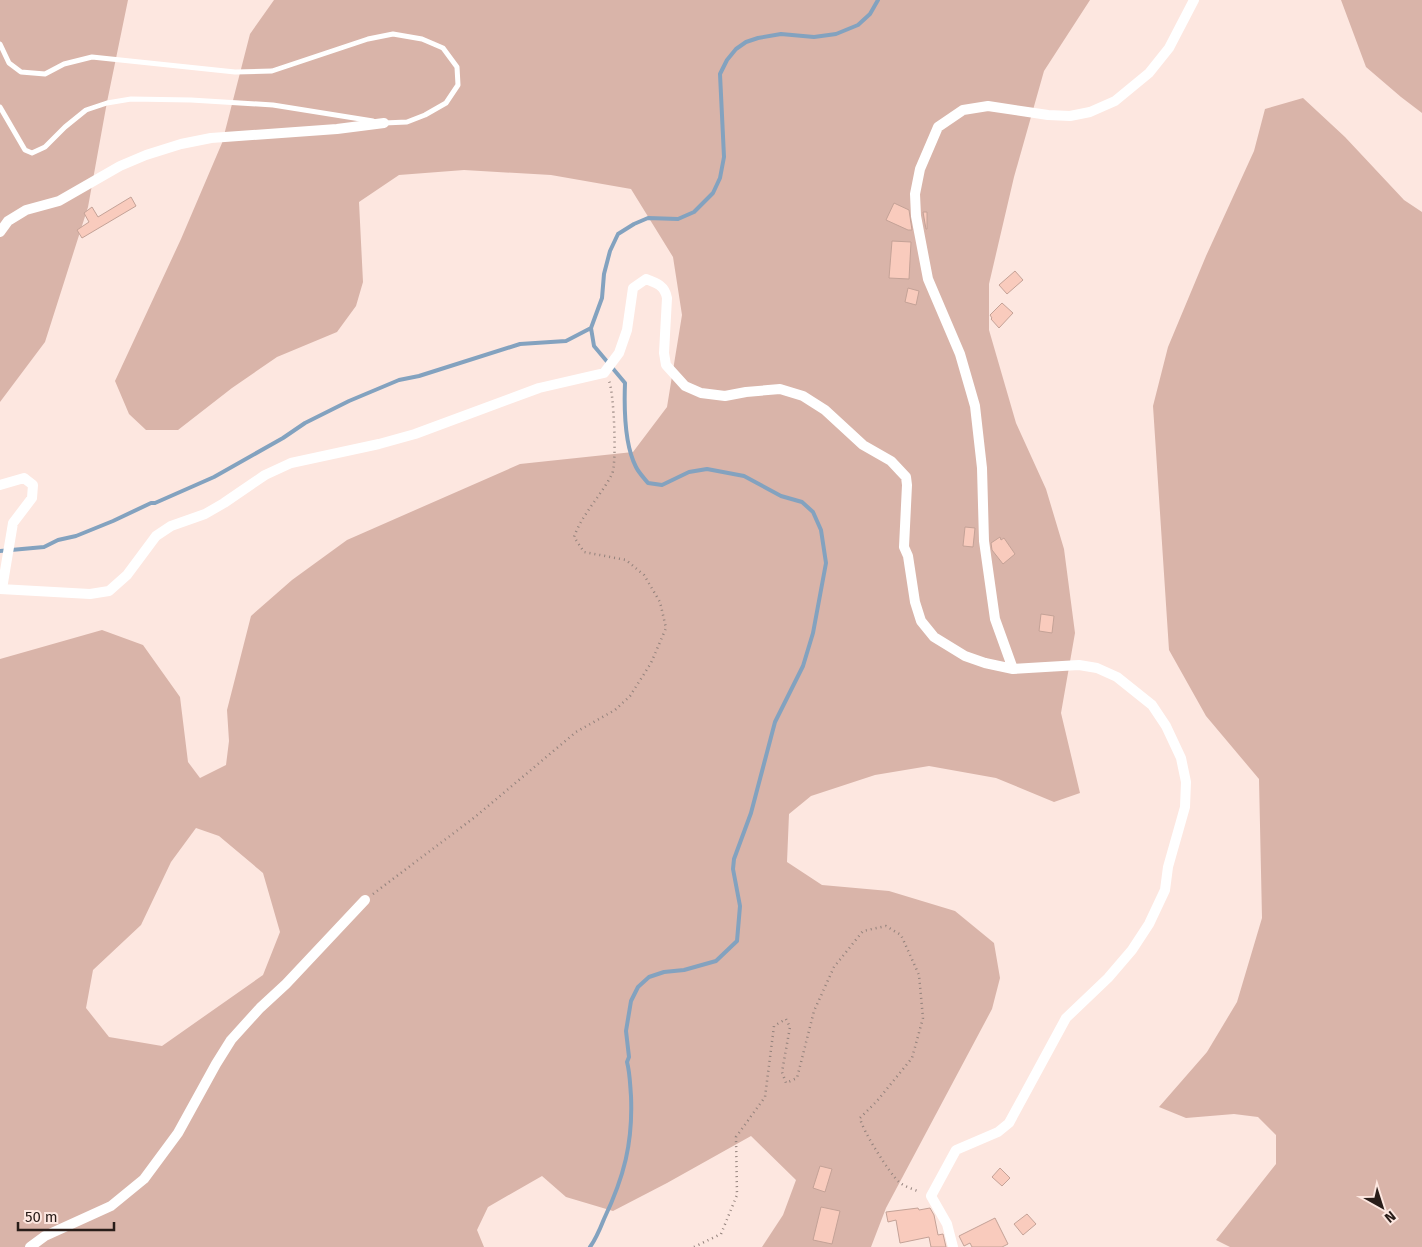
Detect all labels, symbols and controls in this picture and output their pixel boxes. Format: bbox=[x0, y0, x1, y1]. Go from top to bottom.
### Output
north arrow bbox=[1357, 1182, 1407, 1232]
scale bar bbox=[18, 1200, 114, 1232]
text: N bbox=[1381, 1207, 1399, 1226]
text: 50 m bbox=[25, 1208, 58, 1226]

